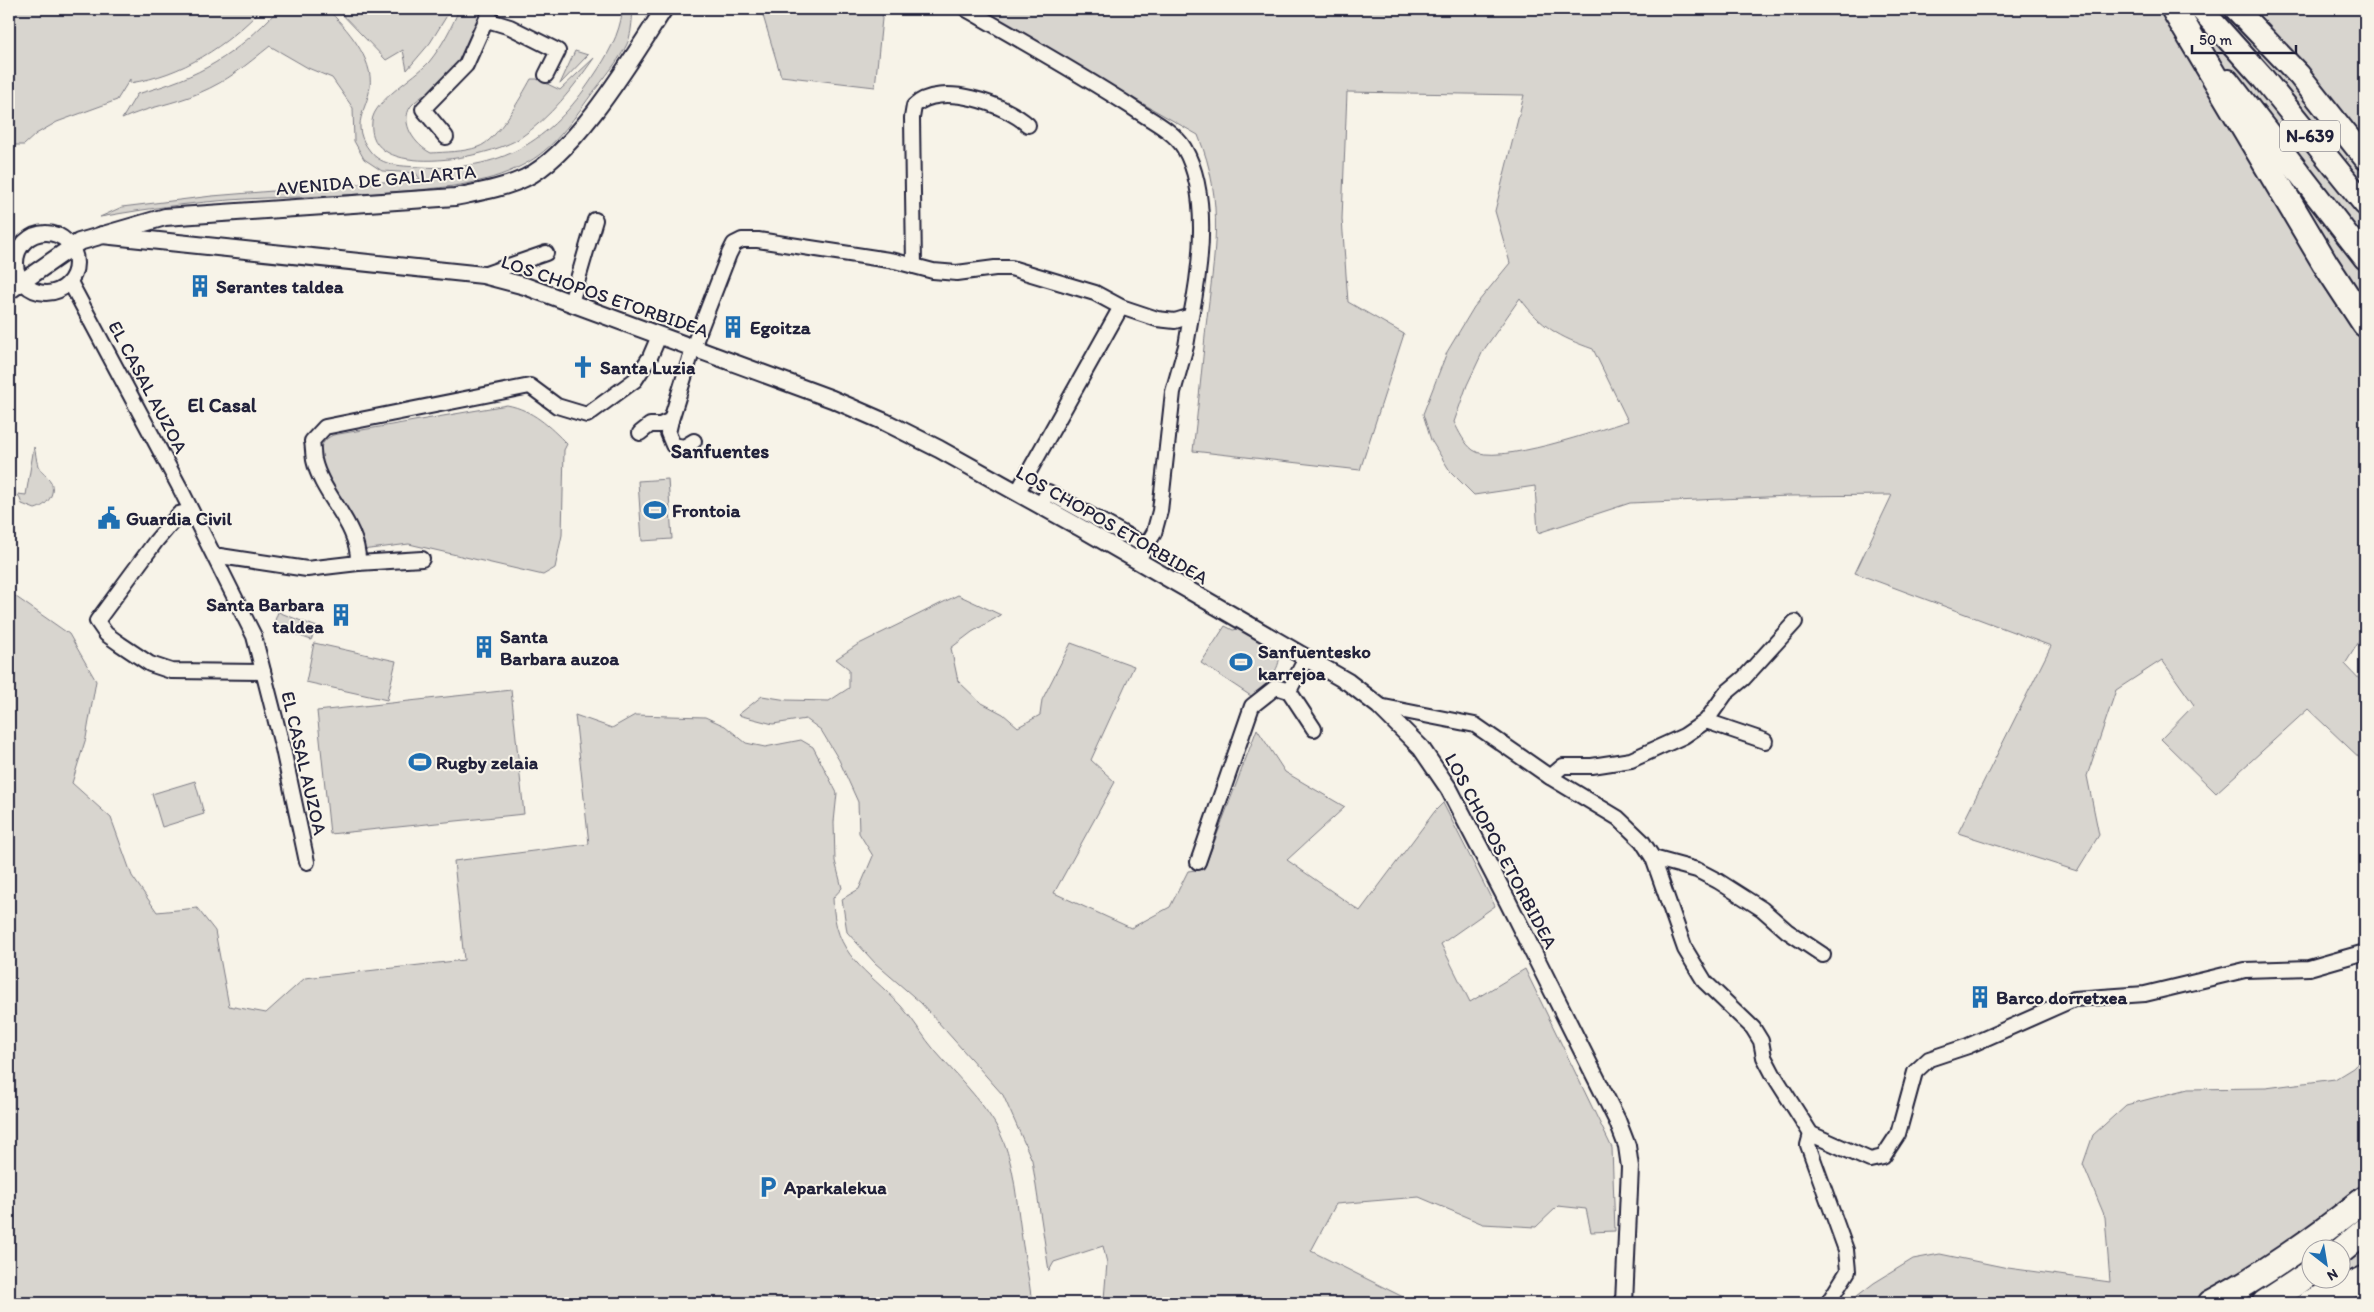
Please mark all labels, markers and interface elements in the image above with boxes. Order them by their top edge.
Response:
scale bar [2192,22,2295,54]
text: 50 m [2199,31,2232,49]
road number: N-639 [2280,120,2340,152]
street label: AVENIDA DE GALLARTA [275,160,477,200]
street label: LOS CHOPOS ETORBIDEA [498,250,712,342]
building icon: Serantes taldea [187,273,213,299]
place label: Serantes taldea [216,275,344,298]
building icon: Egoitza [720,314,746,340]
place label: Egoitza [750,316,811,339]
street label: EL CASAL AUZOA [103,317,193,457]
church icon: Santa Luzia [570,354,596,380]
place label: Santa Luzia [600,356,696,379]
district label: El Casal [188,393,257,417]
district label: Sanfuentes [671,439,769,463]
street label: LOS CHOPOS ETORBIDEA [1012,461,1212,589]
sports icon: Frontoia [642,497,668,523]
place label: Frontoia [672,499,742,522]
public building icon: Guardia Civil [96,505,122,531]
place label: Guardia Civil [126,507,232,530]
place label: Santa Barbara taldea [206,593,325,638]
building icon: Santa Barbara taldea [328,602,354,628]
place label: Santa Barbara auzoa [500,625,620,670]
building icon: Santa Barbara auzoa [471,634,497,660]
place label: Sanfuentesko karrejoa [1258,640,1371,685]
sports icon: Sanfuentesko karrejoa [1228,649,1254,675]
street label: EL CASAL AUZOA [276,689,332,837]
sports icon: Rugby zelaia [407,749,433,775]
street label: LOS CHOPOS ETORBIDEA [1440,749,1562,953]
place label: Rugby zelaia [436,751,539,774]
building icon: Barco dorretxea [1967,984,1993,1010]
place label: Barco dorretxea [1996,986,2128,1009]
parking icon: Aparkalekua [755,1174,781,1200]
place label: Aparkalekua [783,1176,887,1199]
north arrow [2302,1240,2352,1290]
text: N [2324,1265,2341,1284]

